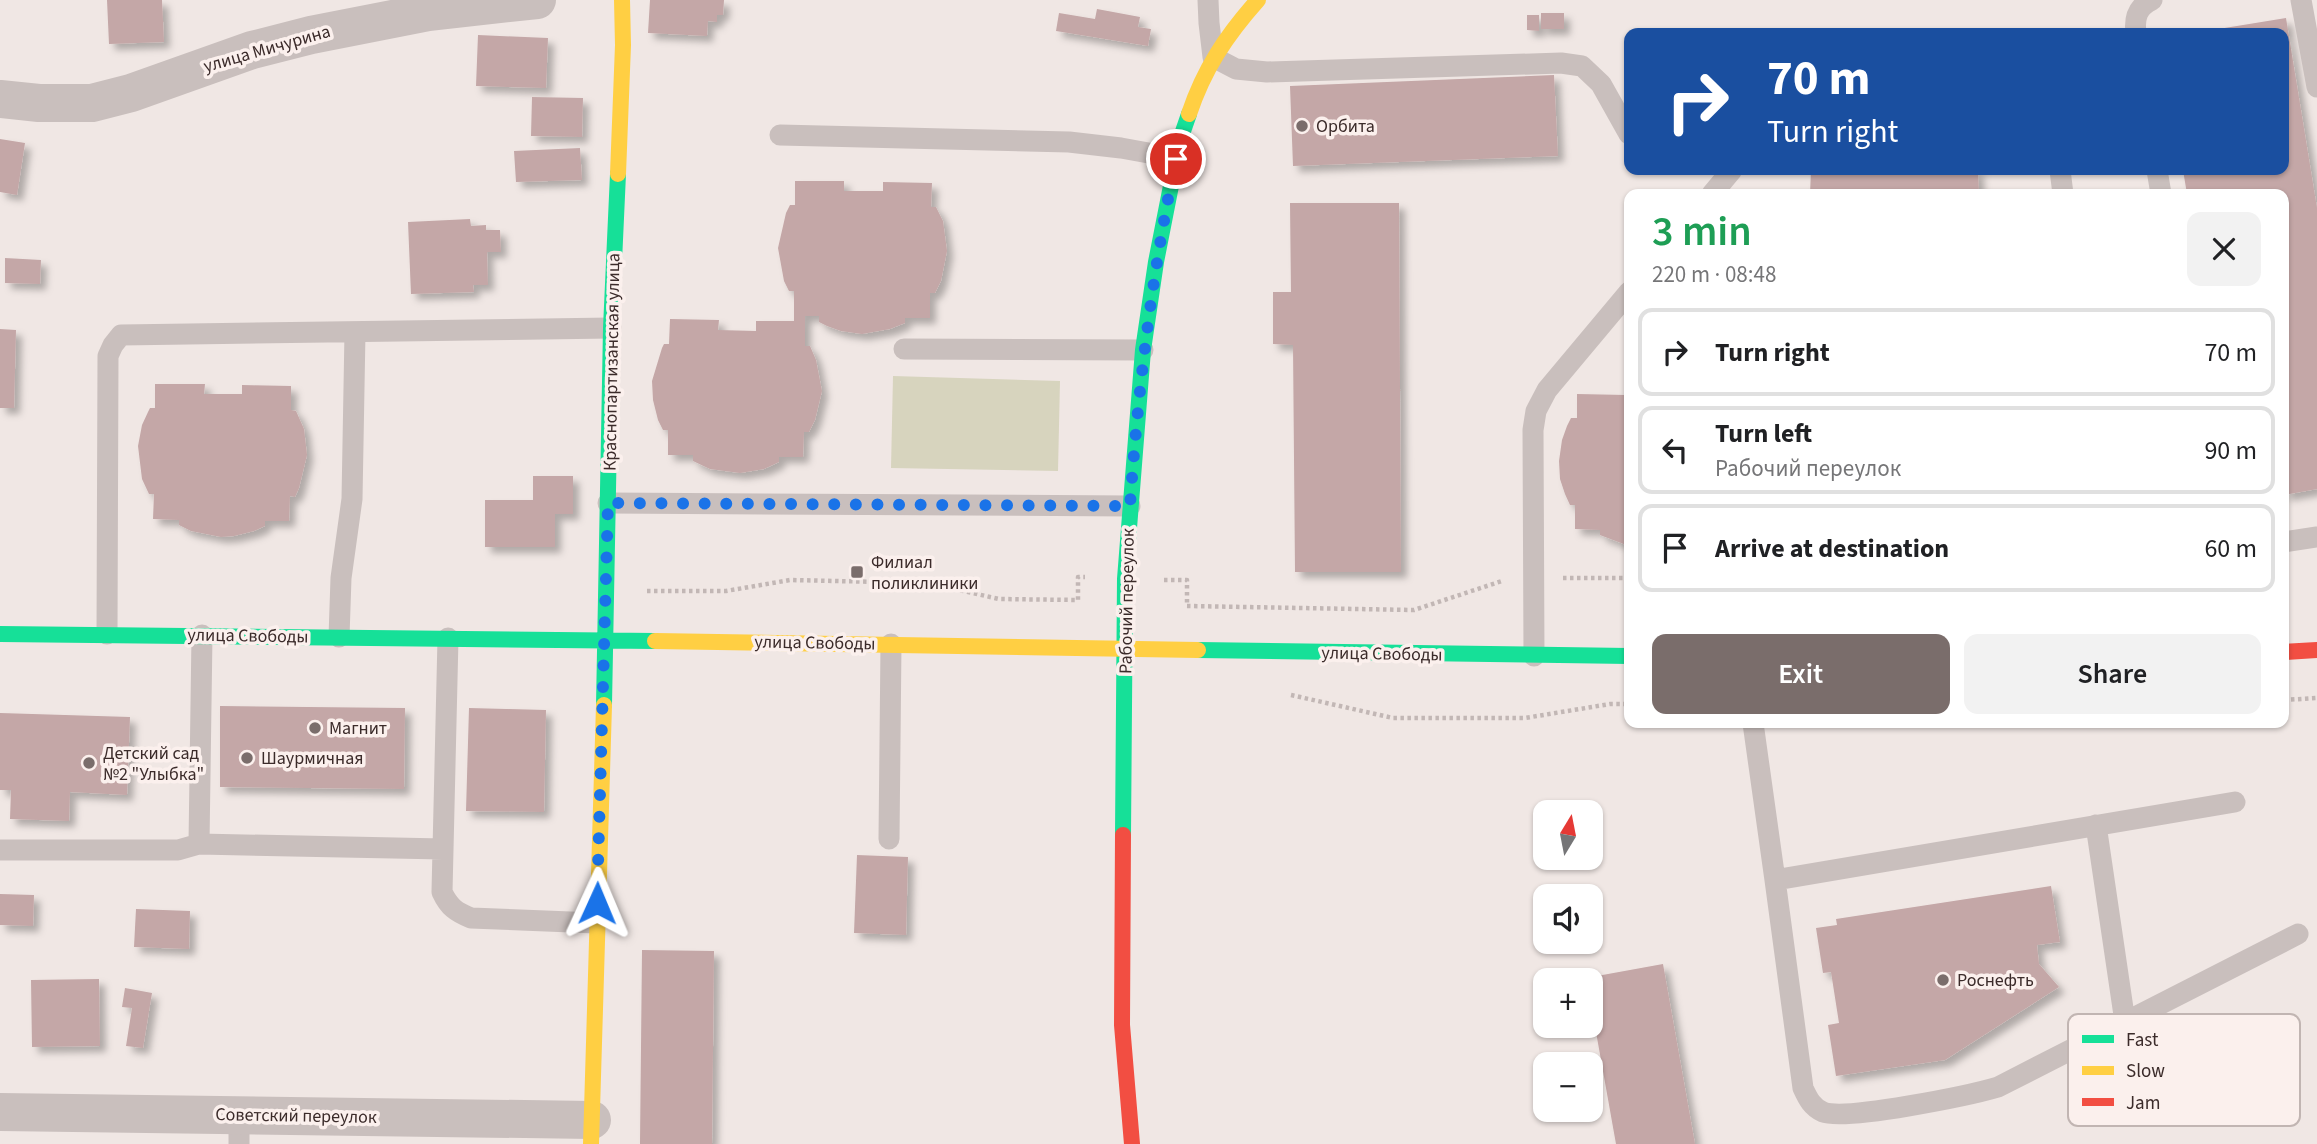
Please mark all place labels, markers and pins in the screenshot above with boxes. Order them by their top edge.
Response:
place label: Орбита [1316,114,1375,139]
marker: Орбита [1294,118,1310,134]
pin [1146,129,1206,189]
place label: Филиал поликлиники [871,550,978,596]
marker: Филиал поликлиники [849,564,865,580]
place label: Магнит [329,716,387,741]
marker: Магнит [307,720,323,736]
place label: Детский сад №2 "Улыбка" [103,741,204,787]
place label: Шаурмичная [261,746,364,771]
marker: Шаурмичная [239,750,255,766]
marker: Детский сад №2 "Улыбка" [81,755,97,771]
place label: Роснефть [1957,968,2034,993]
marker: Роснефть [1935,972,1951,988]

